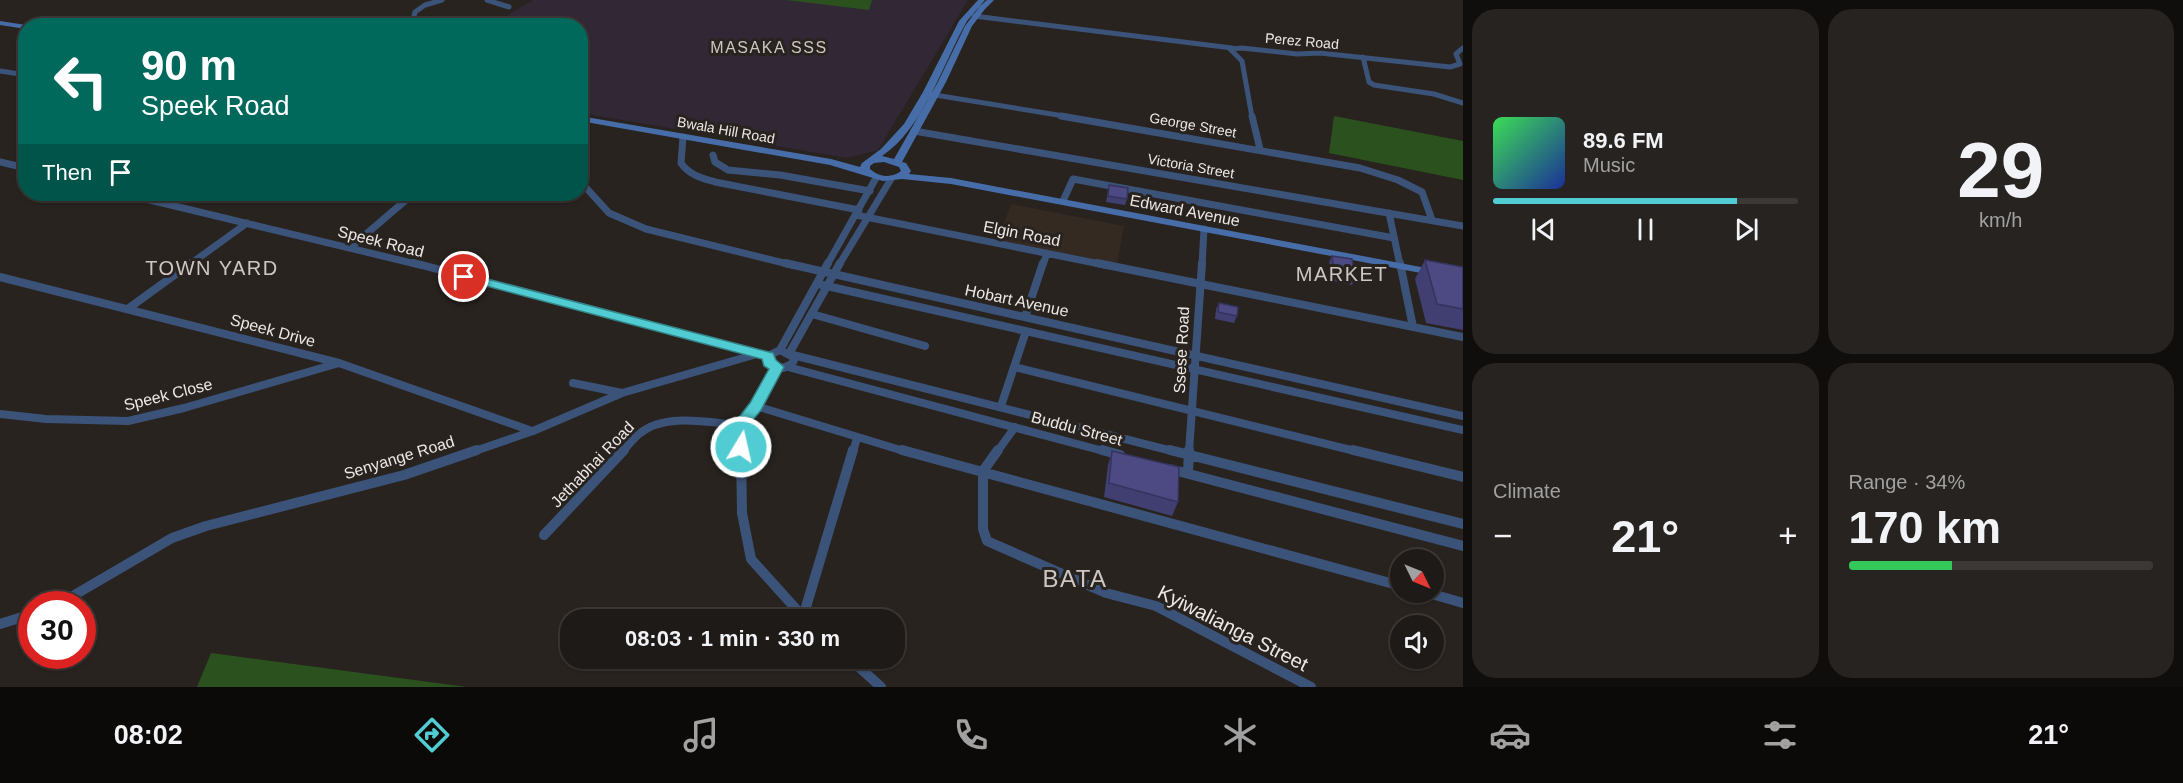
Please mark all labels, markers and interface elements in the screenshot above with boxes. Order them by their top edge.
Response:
street label: Perez Road [1264,30,1340,52]
district label: MASAKA SSS [710,39,828,56]
icon: left [42,42,120,120]
text: 90 m [141,42,237,89]
text: Speek Road [141,91,290,121]
street label: George Street [1148,109,1238,141]
street label: Bwala Hill Road [676,114,776,146]
text: 29 [1957,126,2044,214]
text: 89.6 FM [1583,128,1664,153]
street label: Victoria Street [1146,151,1236,182]
text: Music [1583,154,1635,176]
icon: arrive [104,156,137,189]
text: Then [42,160,92,185]
street label: Edward Avenue [1128,191,1241,230]
text: km/h [1979,209,2022,231]
icon: previous [1527,213,1560,246]
icon: pause [1629,213,1662,246]
icon: next [1730,213,1763,246]
street label: Elgin Road [982,218,1062,249]
street label: Speek Road [336,223,426,260]
pin [438,251,489,302]
district label: TOWN YARD [145,257,279,279]
icon: arrive [447,260,480,293]
district label: MARKET [1296,263,1388,285]
street label: Hobart Avenue [964,281,1070,320]
street label: Ssese Road [1171,306,1192,394]
street label: Speek Drive [229,311,317,350]
street label: Speek Close [122,375,214,414]
street label: Buddu Street [1030,408,1125,449]
position arrow [709,415,773,479]
street label: Jethabhai Road [547,418,637,511]
street label: Senyange Road [342,433,457,482]
text: Range · 34% [1849,471,1965,493]
text: Climate [1493,480,1561,502]
text: 170 km [1849,502,2001,553]
text: 21° [1611,511,1679,562]
text: − [1493,517,1512,554]
text: + [1778,517,1798,554]
north arrow [1390,549,1444,603]
map controls [1390,549,1444,669]
district label: BATA [1042,565,1108,592]
street label: Kyiwalianga Street [1154,581,1312,676]
speed limit sign: 30 [18,591,96,669]
button: sound [1390,615,1444,669]
text: 08:03 · 1 min · 330 m [625,626,840,651]
icon: directions [411,714,453,756]
icon: music [680,714,722,756]
icon: phone [950,714,992,756]
icon: climate [1219,714,1261,756]
icon: car [1489,714,1531,756]
icon: filters [1759,714,1801,756]
text: 08:02 [114,720,183,750]
text: 21° [2028,720,2069,750]

